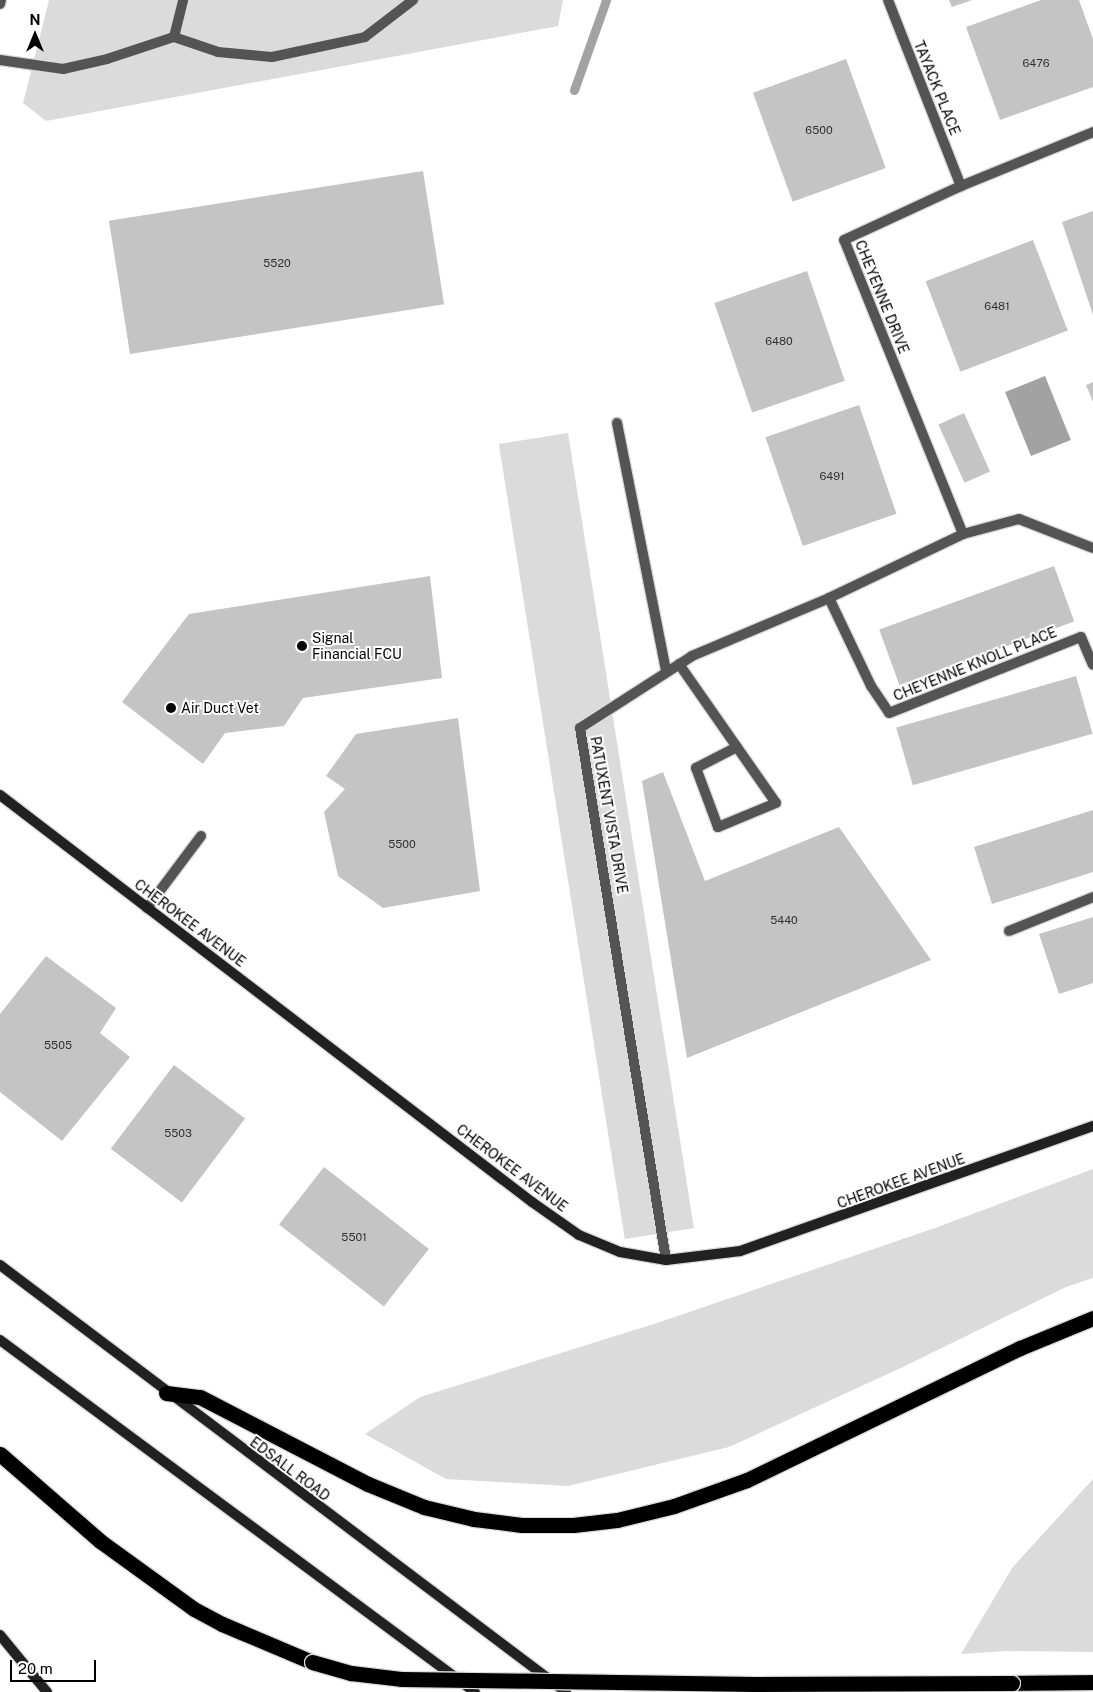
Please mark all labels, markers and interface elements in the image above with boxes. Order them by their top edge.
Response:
north arrow [10,10,60,60]
text: N [30,12,40,28]
street label: TAYACK PLACE [910,38,964,138]
house number: 6476 [1023,56,1049,70]
house number: 6500 [805,123,833,137]
street label: CHEYENNE DRIVE [852,238,912,356]
house number: 5520 [263,256,291,270]
house number: 6481 [984,299,1010,313]
house number: 6480 [765,334,793,348]
house number: 6491 [819,469,845,483]
street label: CHEYENNE KNOLL PLACE [891,623,1059,705]
place label: Signal Financial FCU [312,630,402,662]
marker: Signal Financial FCU [296,640,308,652]
place label: Air Duct Vet [181,700,259,716]
marker: Air Duct Vet [165,702,177,714]
street label: PATUXENT VISTA DRIVE [587,735,631,895]
house number: 5500 [388,837,416,851]
street label: CHEROKEE AVENUE [131,876,249,970]
house number: 5440 [770,913,798,927]
house number: 5505 [44,1038,72,1052]
street label: CHEROKEE AVENUE [453,1121,571,1215]
house number: 5503 [164,1126,192,1140]
street label: CHEROKEE AVENUE [835,1150,967,1212]
house number: 5501 [341,1230,367,1244]
street label: EDSALL ROAD [247,1433,333,1505]
scale bar [12,1650,99,1682]
text: 20 m [18,1660,53,1677]

